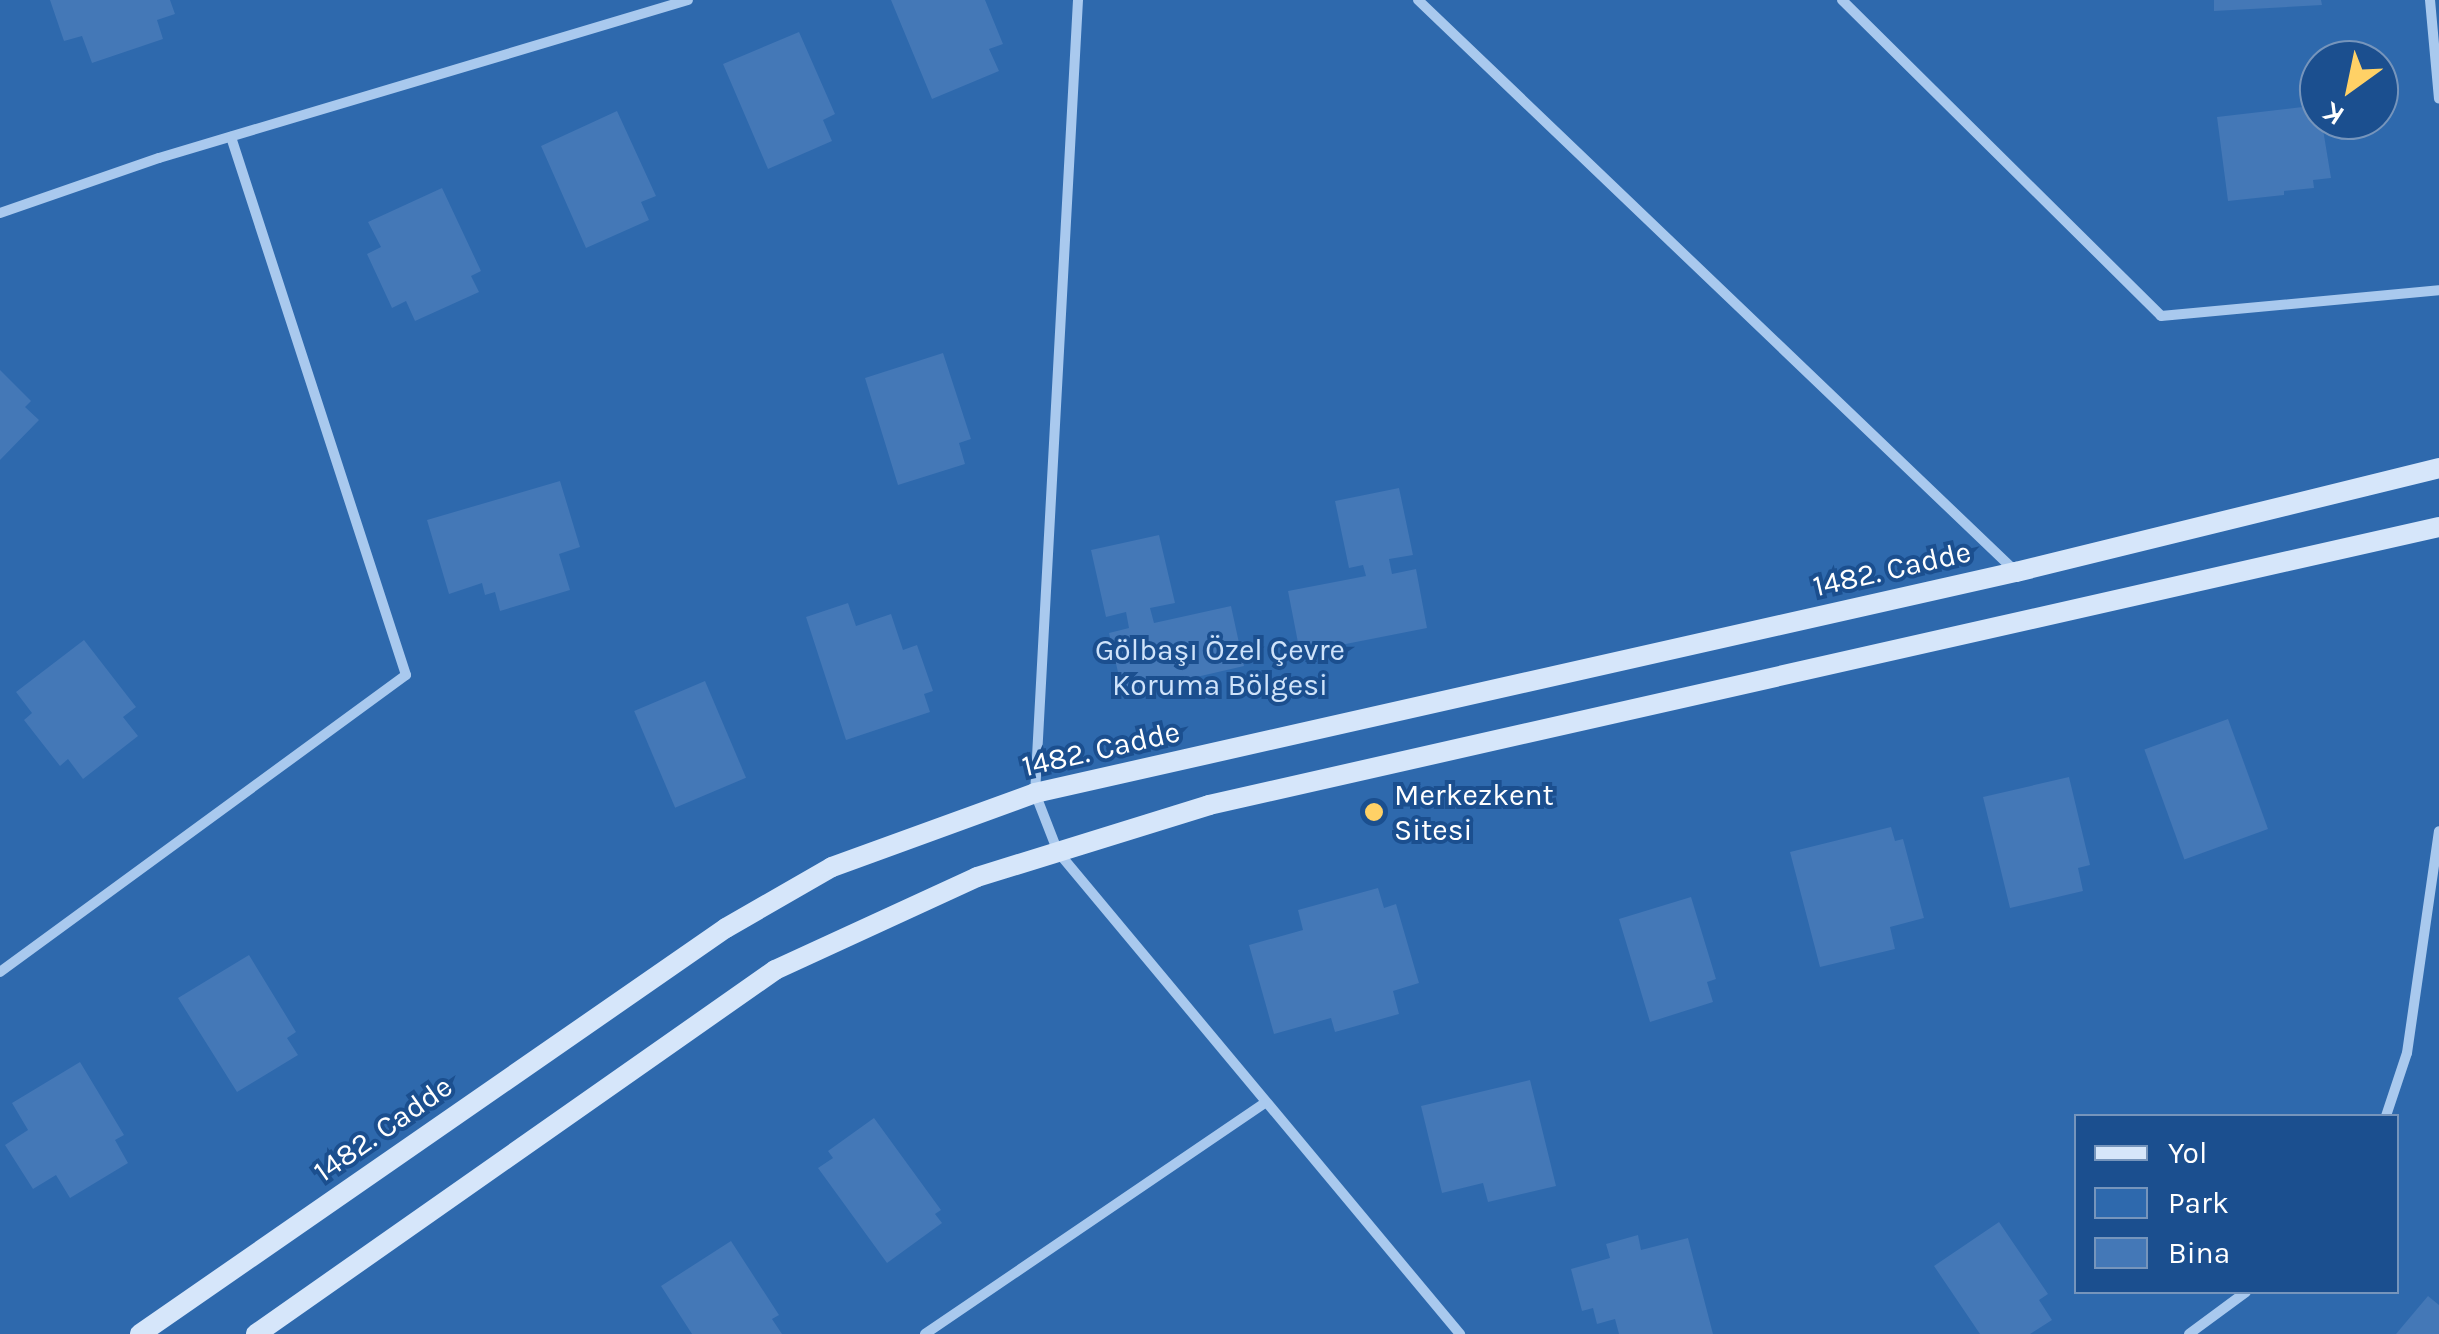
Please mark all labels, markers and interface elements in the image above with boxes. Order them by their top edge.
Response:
north arrow [2299,40,2399,140]
text: K [2317,95,2350,133]
street label: 1482. Cadde [1810,533,1974,605]
park label: Gölbaşı Özel Çevre Koruma Bölgesi [1095,632,1345,702]
street label: 1482. Cadde [1019,713,1183,785]
place label: Merkezkent Sitesi [1394,777,1554,848]
marker: Merkezkent Sitesi [1363,801,1385,823]
street label: 1482. Cadde [307,1068,459,1190]
legend [2074,1114,2399,1294]
text: Yol [2168,1135,2207,1171]
text: Park [2168,1185,2229,1221]
text: Bina [2168,1235,2230,1271]

